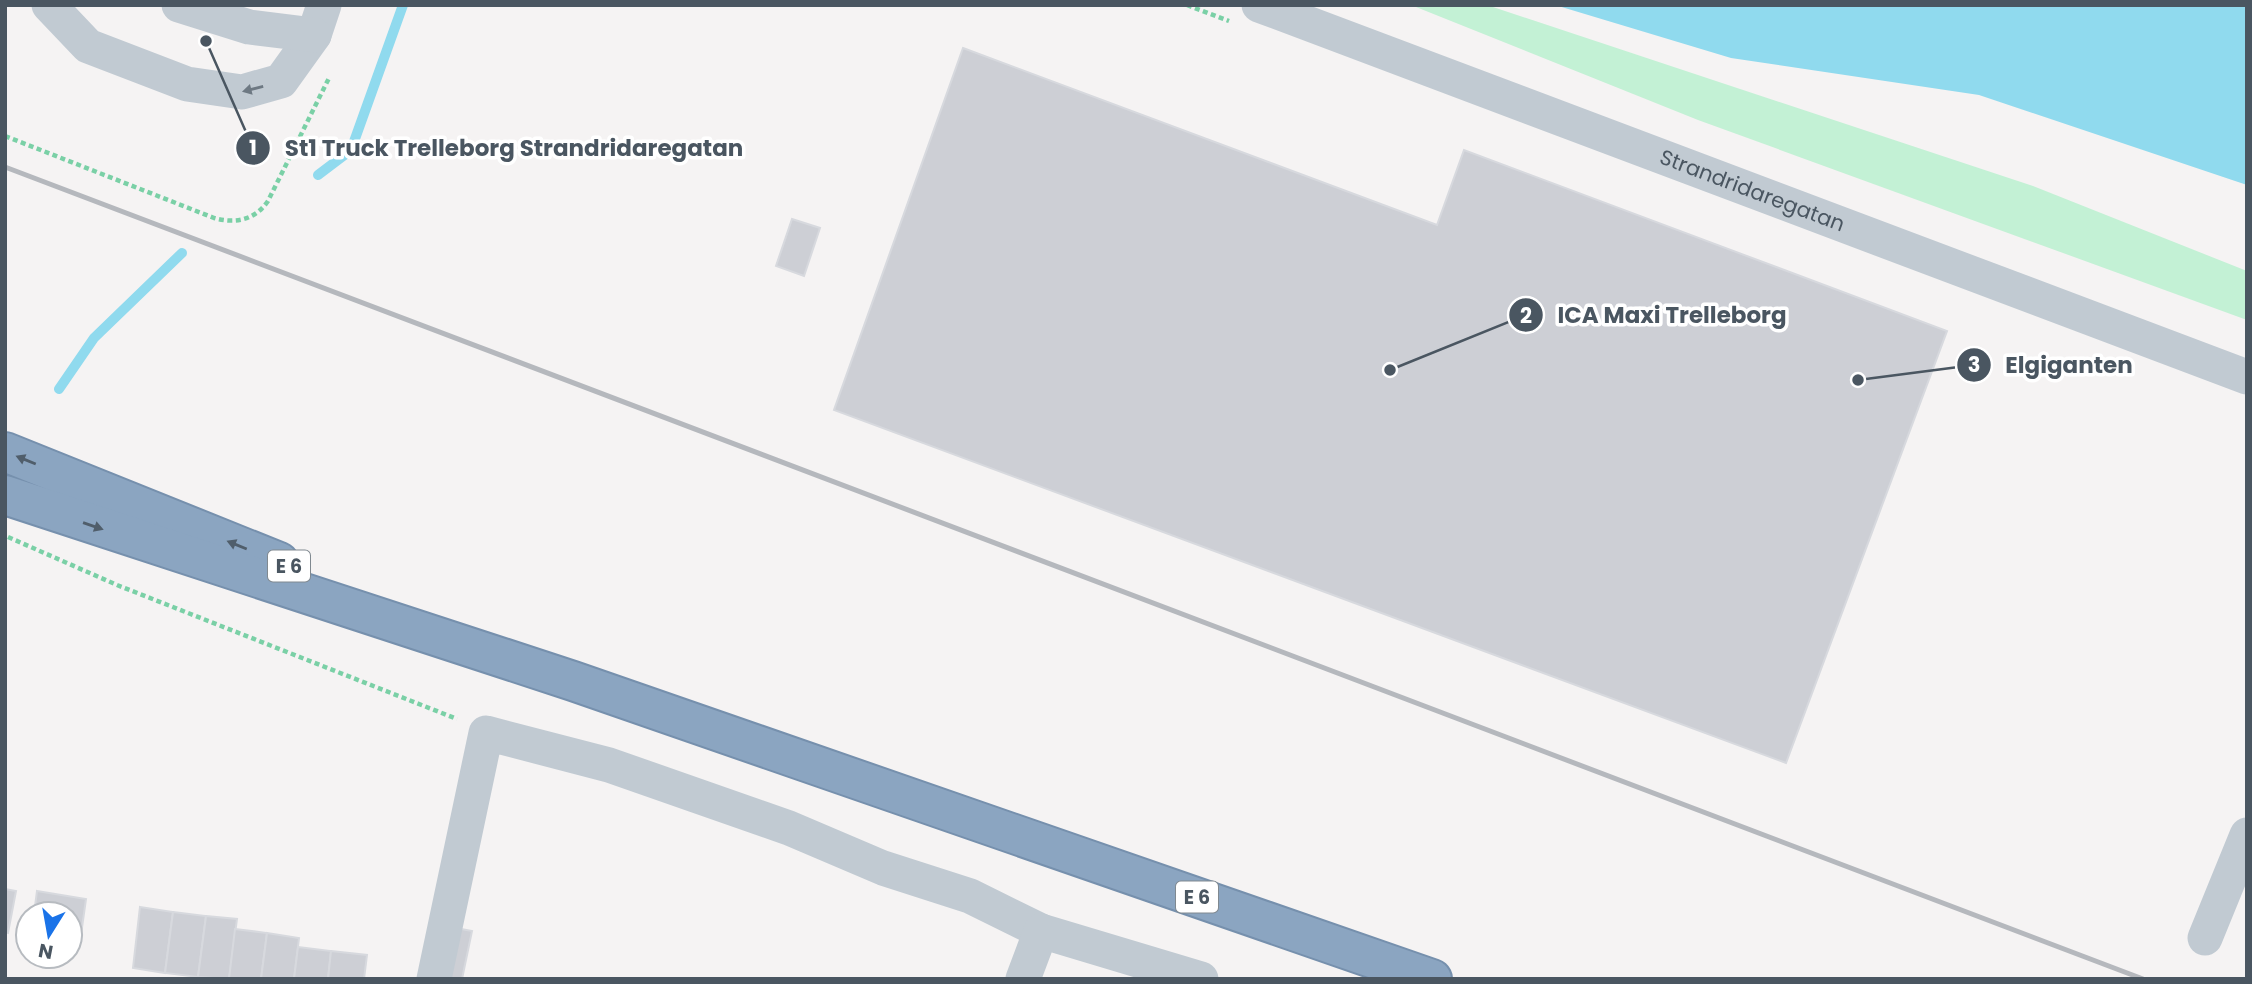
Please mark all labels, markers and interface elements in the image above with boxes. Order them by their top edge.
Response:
one-way arrow [242,84,264,95]
callout: St1 Truck Trelleborg Strandridaregatan [236,126,758,170]
text: St1 Truck Trelleborg Strandridaregatan [285,132,743,164]
text: 1 [249,133,257,162]
street label: Strandridaregatan [1656,142,1849,238]
callout: ICA Maxi Trelleborg [1509,293,1801,337]
text: ICA Maxi Trelleborg [1557,299,1787,331]
text: 2 [1520,301,1532,330]
callout: Elgiganten [1957,343,2147,387]
text: Elgiganten [2005,349,2133,381]
text: 3 [1968,350,1980,379]
one-way arrow [15,455,36,466]
one-way arrow [82,521,103,532]
one-way arrow [226,540,247,551]
road number: E 6 [268,551,310,582]
road number: E 6 [1176,882,1218,912]
north arrow [14,900,84,970]
text: N [36,937,55,966]

